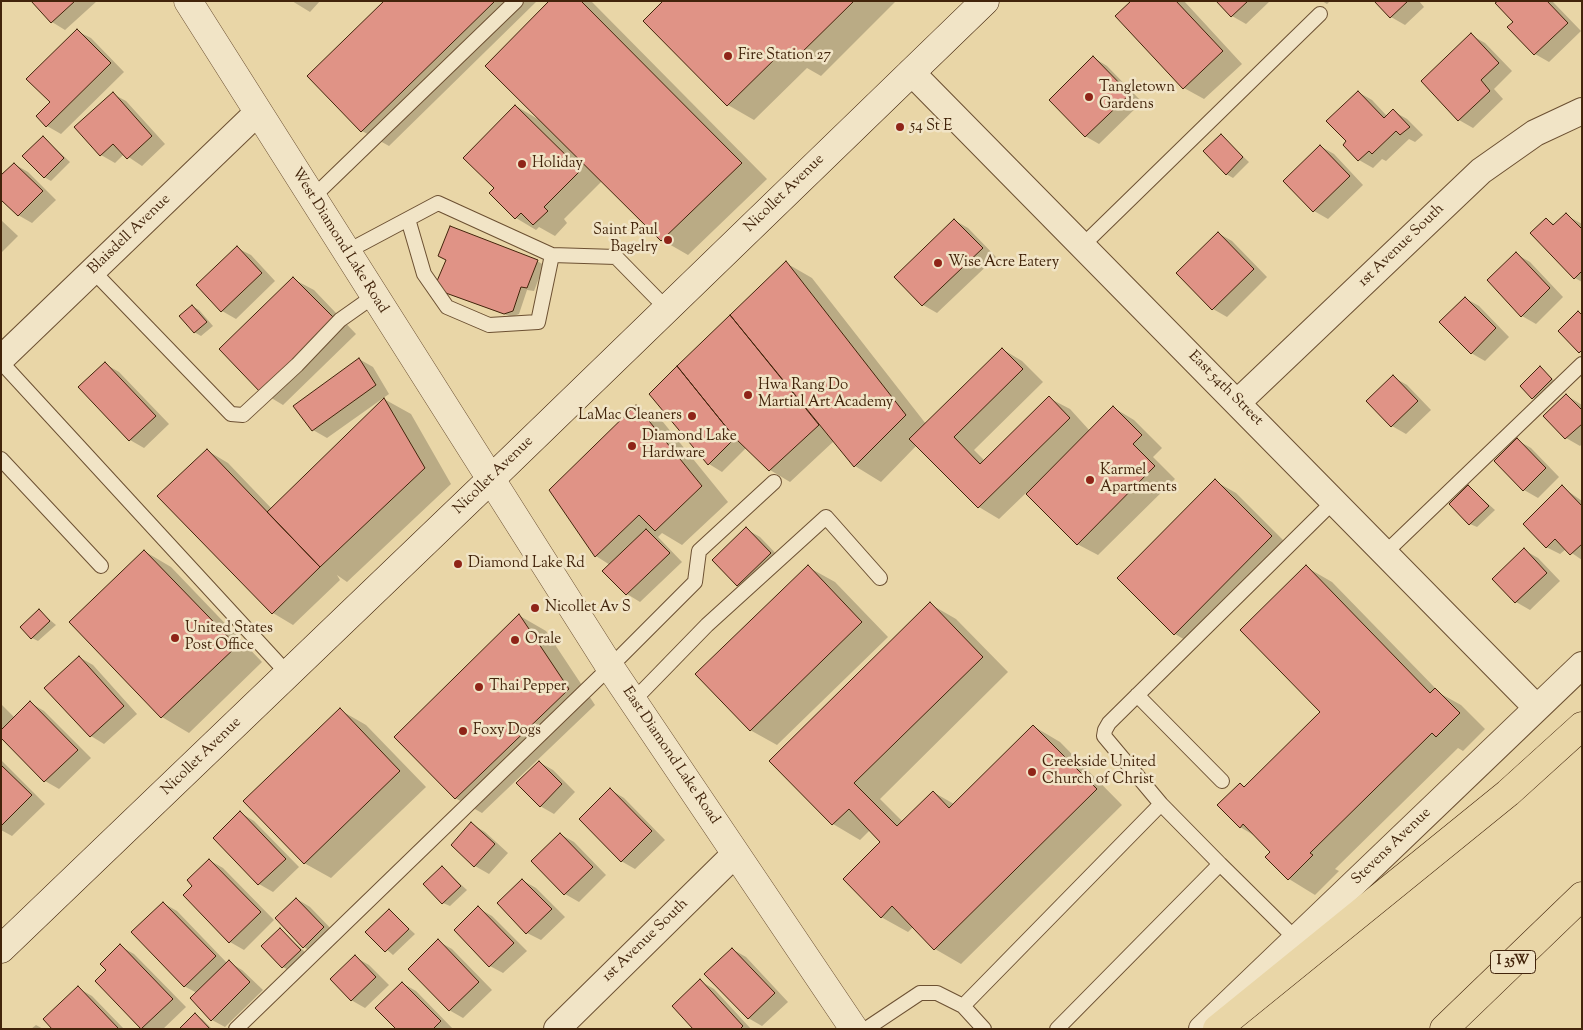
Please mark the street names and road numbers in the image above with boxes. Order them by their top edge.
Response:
street label: Nicollet Avenue [741,151,829,237]
street label: West Diamond Lake Road [287,165,391,317]
street label: Blaisdell Avenue [85,191,175,279]
street label: 1st Avenue South [1355,201,1449,291]
street label: East 54th Street [1184,348,1266,430]
street label: Nicollet Avenue [450,433,538,519]
street label: East Diamond Lake Road [617,684,723,828]
street label: Nicollet Avenue [158,714,246,800]
street label: Stevens Avenue [1349,805,1435,889]
street label: 1st Avenue South [599,896,693,986]
road number: I 35W [1490,950,1536,974]

